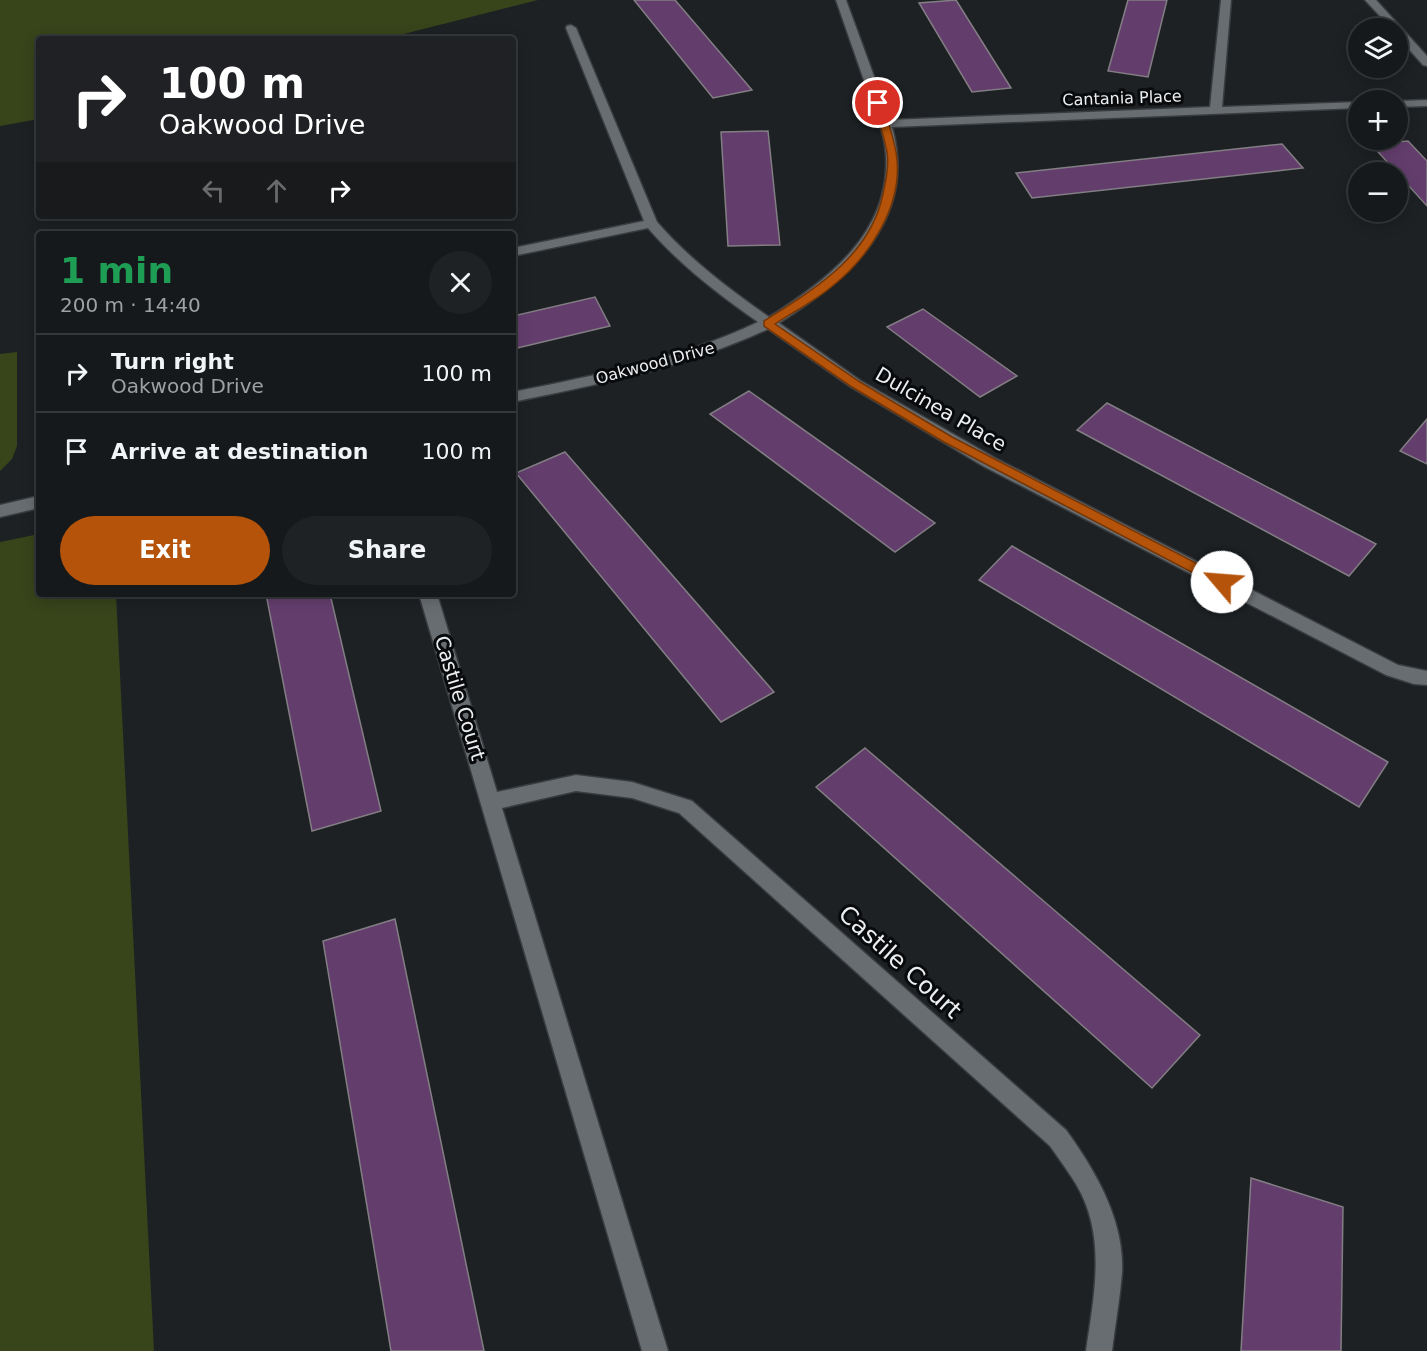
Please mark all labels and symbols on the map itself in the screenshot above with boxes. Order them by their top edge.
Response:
pin [852,77,903,128]
street label: Cantania Place [1062,86,1182,110]
street label: Oakwood Drive [594,338,716,388]
street label: Dulcinea Place [871,362,1011,456]
position arrow [1190,550,1254,614]
street label: Castile Court [430,633,490,763]
street label: Castile Court [833,900,967,1024]

